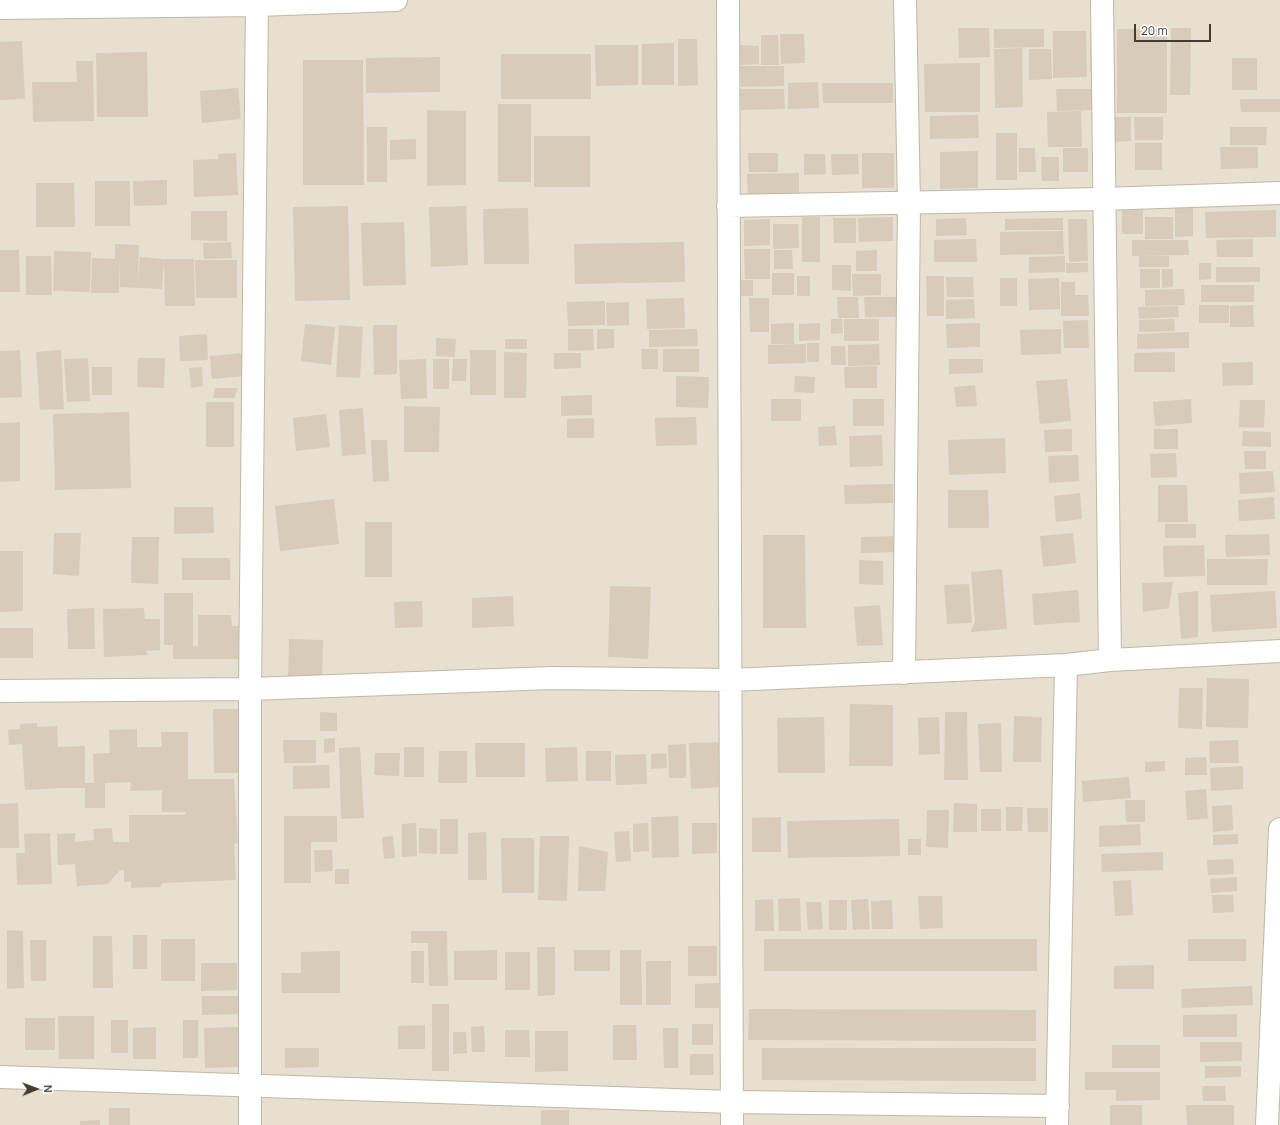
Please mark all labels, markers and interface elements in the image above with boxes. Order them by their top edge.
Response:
scale bar [1136,16,1213,42]
text: 20 m [1141,22,1168,39]
north arrow [16,1069,56,1109]
text: N [41,1085,56,1093]

